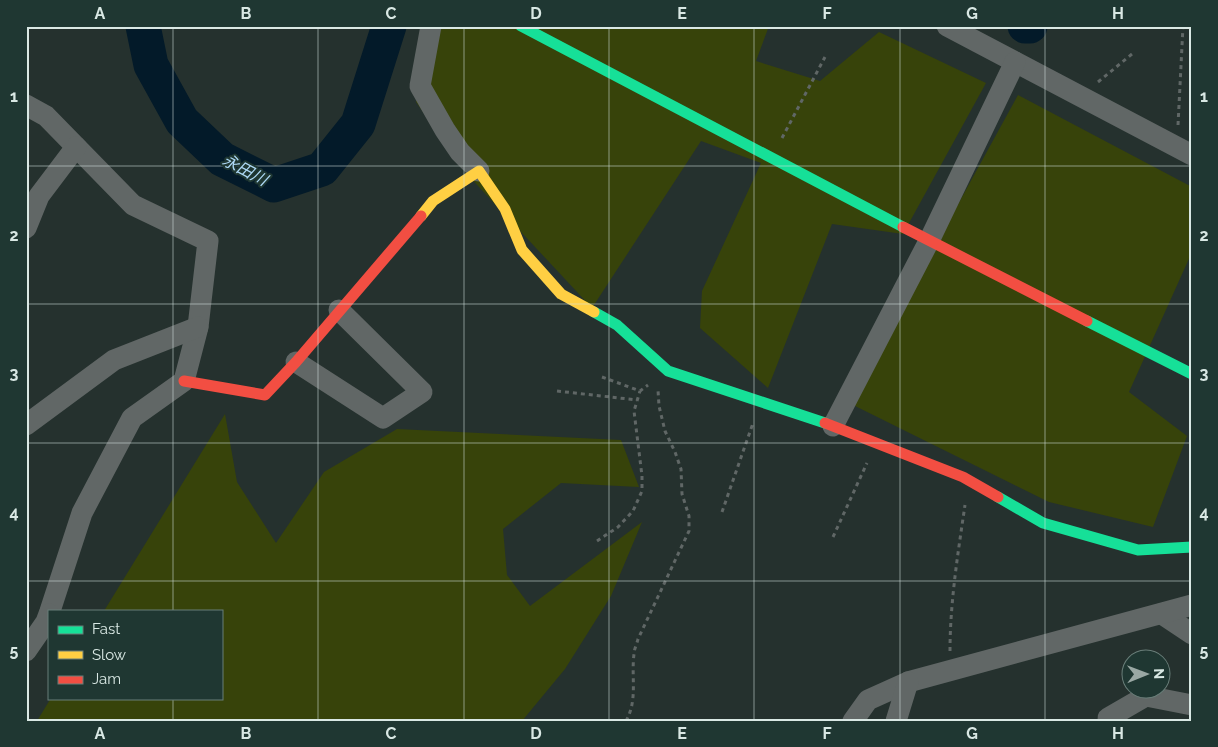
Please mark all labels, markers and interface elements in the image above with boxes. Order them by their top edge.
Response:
text: A [95,4,106,23]
text: B [241,4,252,23]
text: C [386,4,397,23]
text: D [530,4,542,23]
text: E [677,4,687,23]
text: F [822,4,832,23]
text: G [966,4,978,23]
text: H [1112,4,1124,23]
text: 1 [10,87,18,106]
text: 1 [1200,87,1208,106]
water label: 永田川 [219,150,272,191]
text: 2 [9,226,19,245]
text: 2 [1199,226,1209,245]
text: 3 [10,364,19,383]
text: 3 [1200,364,1209,383]
text: 4 [9,503,19,522]
text: 4 [1199,503,1209,522]
legend [48,610,222,700]
text: Fast [92,620,120,638]
text: 5 [10,641,19,660]
text: 5 [1200,641,1209,660]
text: Slow [92,646,126,664]
north arrow [1120,650,1170,700]
text: N [1151,668,1167,679]
text: Jam [92,670,121,688]
text: A [95,724,106,743]
text: B [241,724,252,743]
text: C [386,724,397,743]
text: D [530,724,542,743]
text: E [677,724,687,743]
text: F [822,724,832,743]
text: G [966,724,978,743]
text: H [1112,724,1124,743]

